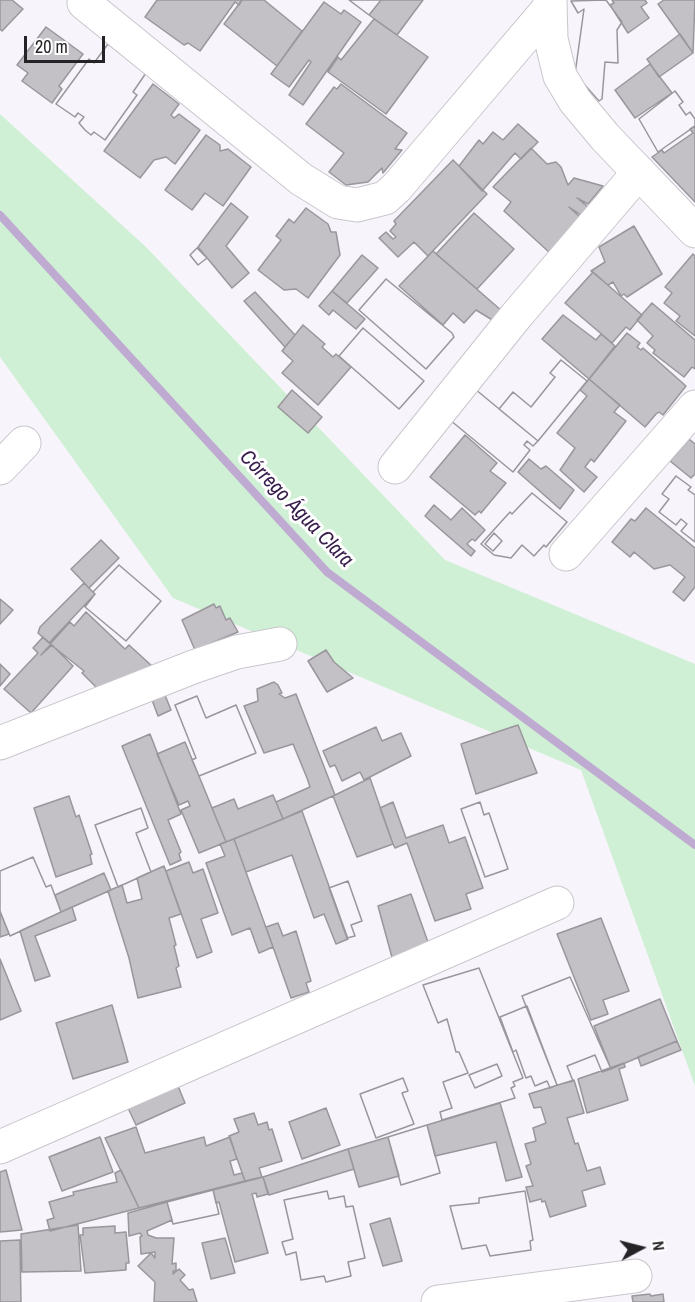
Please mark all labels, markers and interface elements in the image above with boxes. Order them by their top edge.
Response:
scale bar [27,24,108,62]
text: 20 m [35,34,68,59]
water label: Córrego Água Clara [234,445,358,573]
north arrow [611,1218,671,1278]
text: N [647,1240,670,1252]

